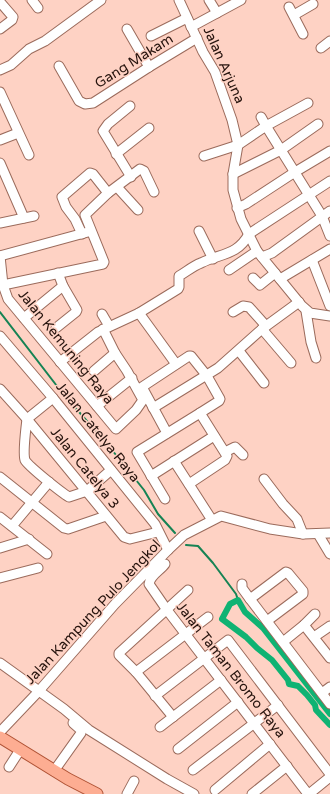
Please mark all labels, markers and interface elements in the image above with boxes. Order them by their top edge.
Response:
street label: Jalan Arjuna [200,24,248,106]
street label: Gang Makam [92,30,176,92]
street label: Jalan Kemuning Raya [15,286,117,408]
street label: Jalan Catelya Raya [52,378,144,486]
street label: Jalan Catelya 3 [47,424,123,512]
street label: Jalan Kampung Pulo Jengkol [22,536,164,688]
street label: Jalan Taman Bromo Raya [173,599,289,741]

